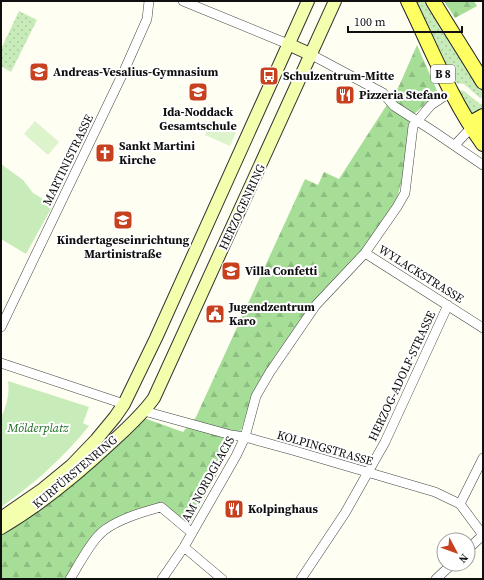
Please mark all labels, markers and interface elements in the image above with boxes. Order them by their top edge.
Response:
scale bar [348,8,462,34]
text: 100 m [354,14,386,30]
school or university icon: Andreas-Vesalius-Gymnasium [28,61,50,83]
place label: Andreas-Vesalius-Gymnasium [53,64,218,80]
bus stop icon: Schulzentrum-Mitte [258,65,280,87]
road number: B 8 [431,65,455,83]
place label: Schulzentrum-Mitte [283,68,394,84]
school or university icon: Ida-Noddack Gesamtschule [187,81,209,103]
restaurant icon: Pizzeria Stefano [334,84,356,106]
place label: Pizzeria Stefano [359,87,448,103]
place label: Ida-Noddack Gesamtschule [159,104,237,134]
street label: MARTINISTRASSE [39,112,97,208]
place label: Sankt Martini Kirche [119,138,195,168]
church icon: Sankt Martini Kirche [94,142,116,164]
street label: HERZOGENRING [215,162,269,252]
school or university icon: Kindertageseinrichtung Martinistraße [112,209,134,231]
place label: Kindertageseinrichtung Martinistraße [57,232,190,262]
street label: WYLACKSTRASSE [375,241,467,307]
school or university icon: Villa Confetti [220,260,242,282]
place label: Villa Confetti [245,263,317,279]
place label: Jugendzentrum Karo [228,299,315,329]
public building icon: Jugendzentrum Karo [204,303,226,325]
street label: HERZOG-ADOLF-STRASSE [365,308,439,444]
park label: Mölderplatz [7,420,69,436]
street label: KOLPINGSTRASSE [275,427,375,469]
street label: KURFÜRSTENRING [29,432,121,512]
street label: AM NORDGLACIS [178,433,238,525]
restaurant icon: Kolpinghaus [223,498,245,520]
place label: Kolpinghaus [248,501,318,517]
north arrow [436,532,476,572]
text: N [455,550,471,566]

